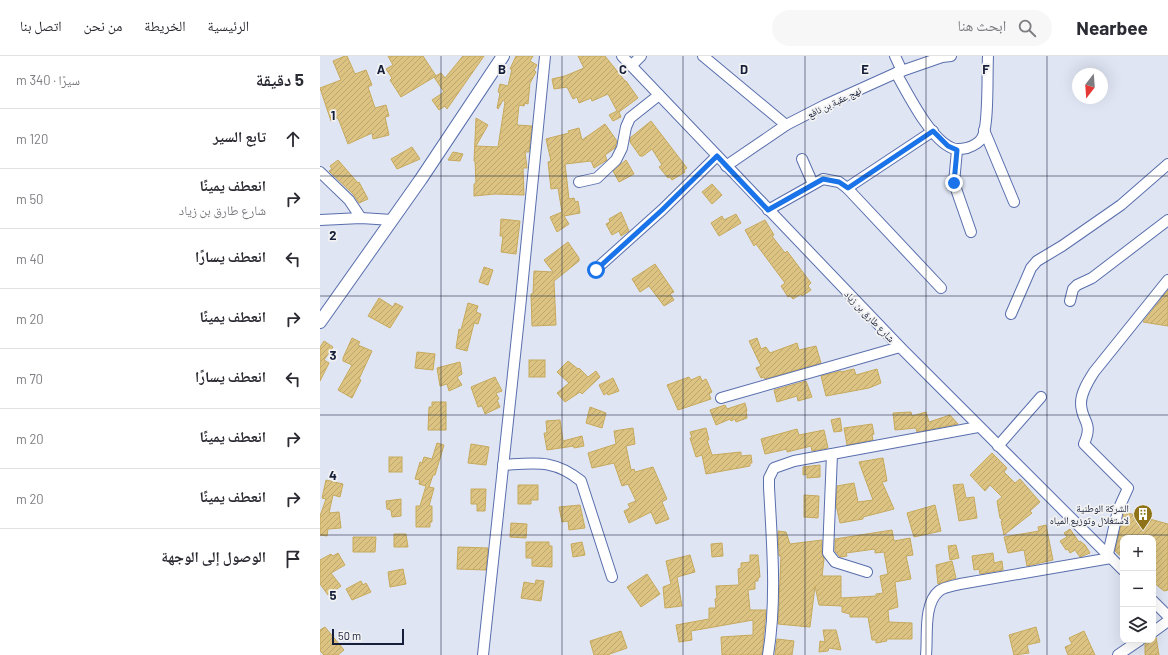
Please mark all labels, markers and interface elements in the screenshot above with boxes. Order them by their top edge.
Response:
search box [772,10,1052,46]
text: ابحث هنا [958,16,1006,34]
text: Nearbee [1076,16,1148,39]
text: اتصل بنا [20,17,62,34]
text: من نحن [84,17,122,34]
text: الخريطة [144,17,186,34]
text: الرئيسية [208,17,249,34]
icon: search [1016,17,1038,39]
text: A [377,61,386,77]
text: B [498,61,506,77]
text: C [619,61,627,77]
text: D [740,61,748,77]
text: E [861,61,869,77]
text: F [982,61,990,77]
north arrow [1072,68,1108,104]
text: 5 دقيقة [256,69,304,89]
text: سيرًا · 340 m [16,72,80,88]
street label: نهج عقبة بن نافع [805,84,864,121]
text: 1 [331,107,335,123]
text: تابع السير [213,127,266,145]
icon: ahead [282,128,304,150]
text: 120 m [16,131,48,147]
route end [945,174,963,192]
text: انعطف يمينًا [199,176,266,194]
icon: right [282,188,304,210]
text: 50 m [16,191,43,207]
text: شارع طارق بن زياد [179,202,266,218]
text: 2 [329,227,337,243]
text: انعطف يسارًا [195,247,266,265]
icon: left [282,248,304,270]
text: 40 m [16,251,44,267]
route start [587,261,605,279]
street label: شارع طارق بن زياد [842,288,898,345]
text: انعطف يمينًا [199,307,266,325]
icon: right [282,308,304,330]
text: 20 m [16,311,44,327]
text: 3 [329,347,337,363]
text: انعطف يسارًا [195,367,266,385]
icon: left [282,368,304,390]
text: 70 m [16,371,43,387]
text: انعطف يمينًا [199,427,266,445]
icon: right [282,428,304,450]
text: 20 m [16,431,44,447]
text: 4 [329,467,337,483]
text: انعطف يمينًا [199,487,266,505]
icon: right [282,488,304,510]
text: 20 m [16,491,44,507]
place label: الشركة الوطنية لاستغلال وتوزيع المياه [1050,502,1129,527]
building icon: الشركة الوطنية لاستغلال وتوزيع المياه [1132,503,1154,531]
map controls [1120,535,1156,643]
button: + [1120,535,1156,571]
text: الوصول إلى الوجهة [161,547,266,565]
icon: arrive [282,548,304,570]
button: − [1120,571,1156,607]
text: 5 [329,587,337,603]
button: layers [1120,607,1156,643]
scale bar [332,627,404,646]
text: 50 m [338,629,361,642]

